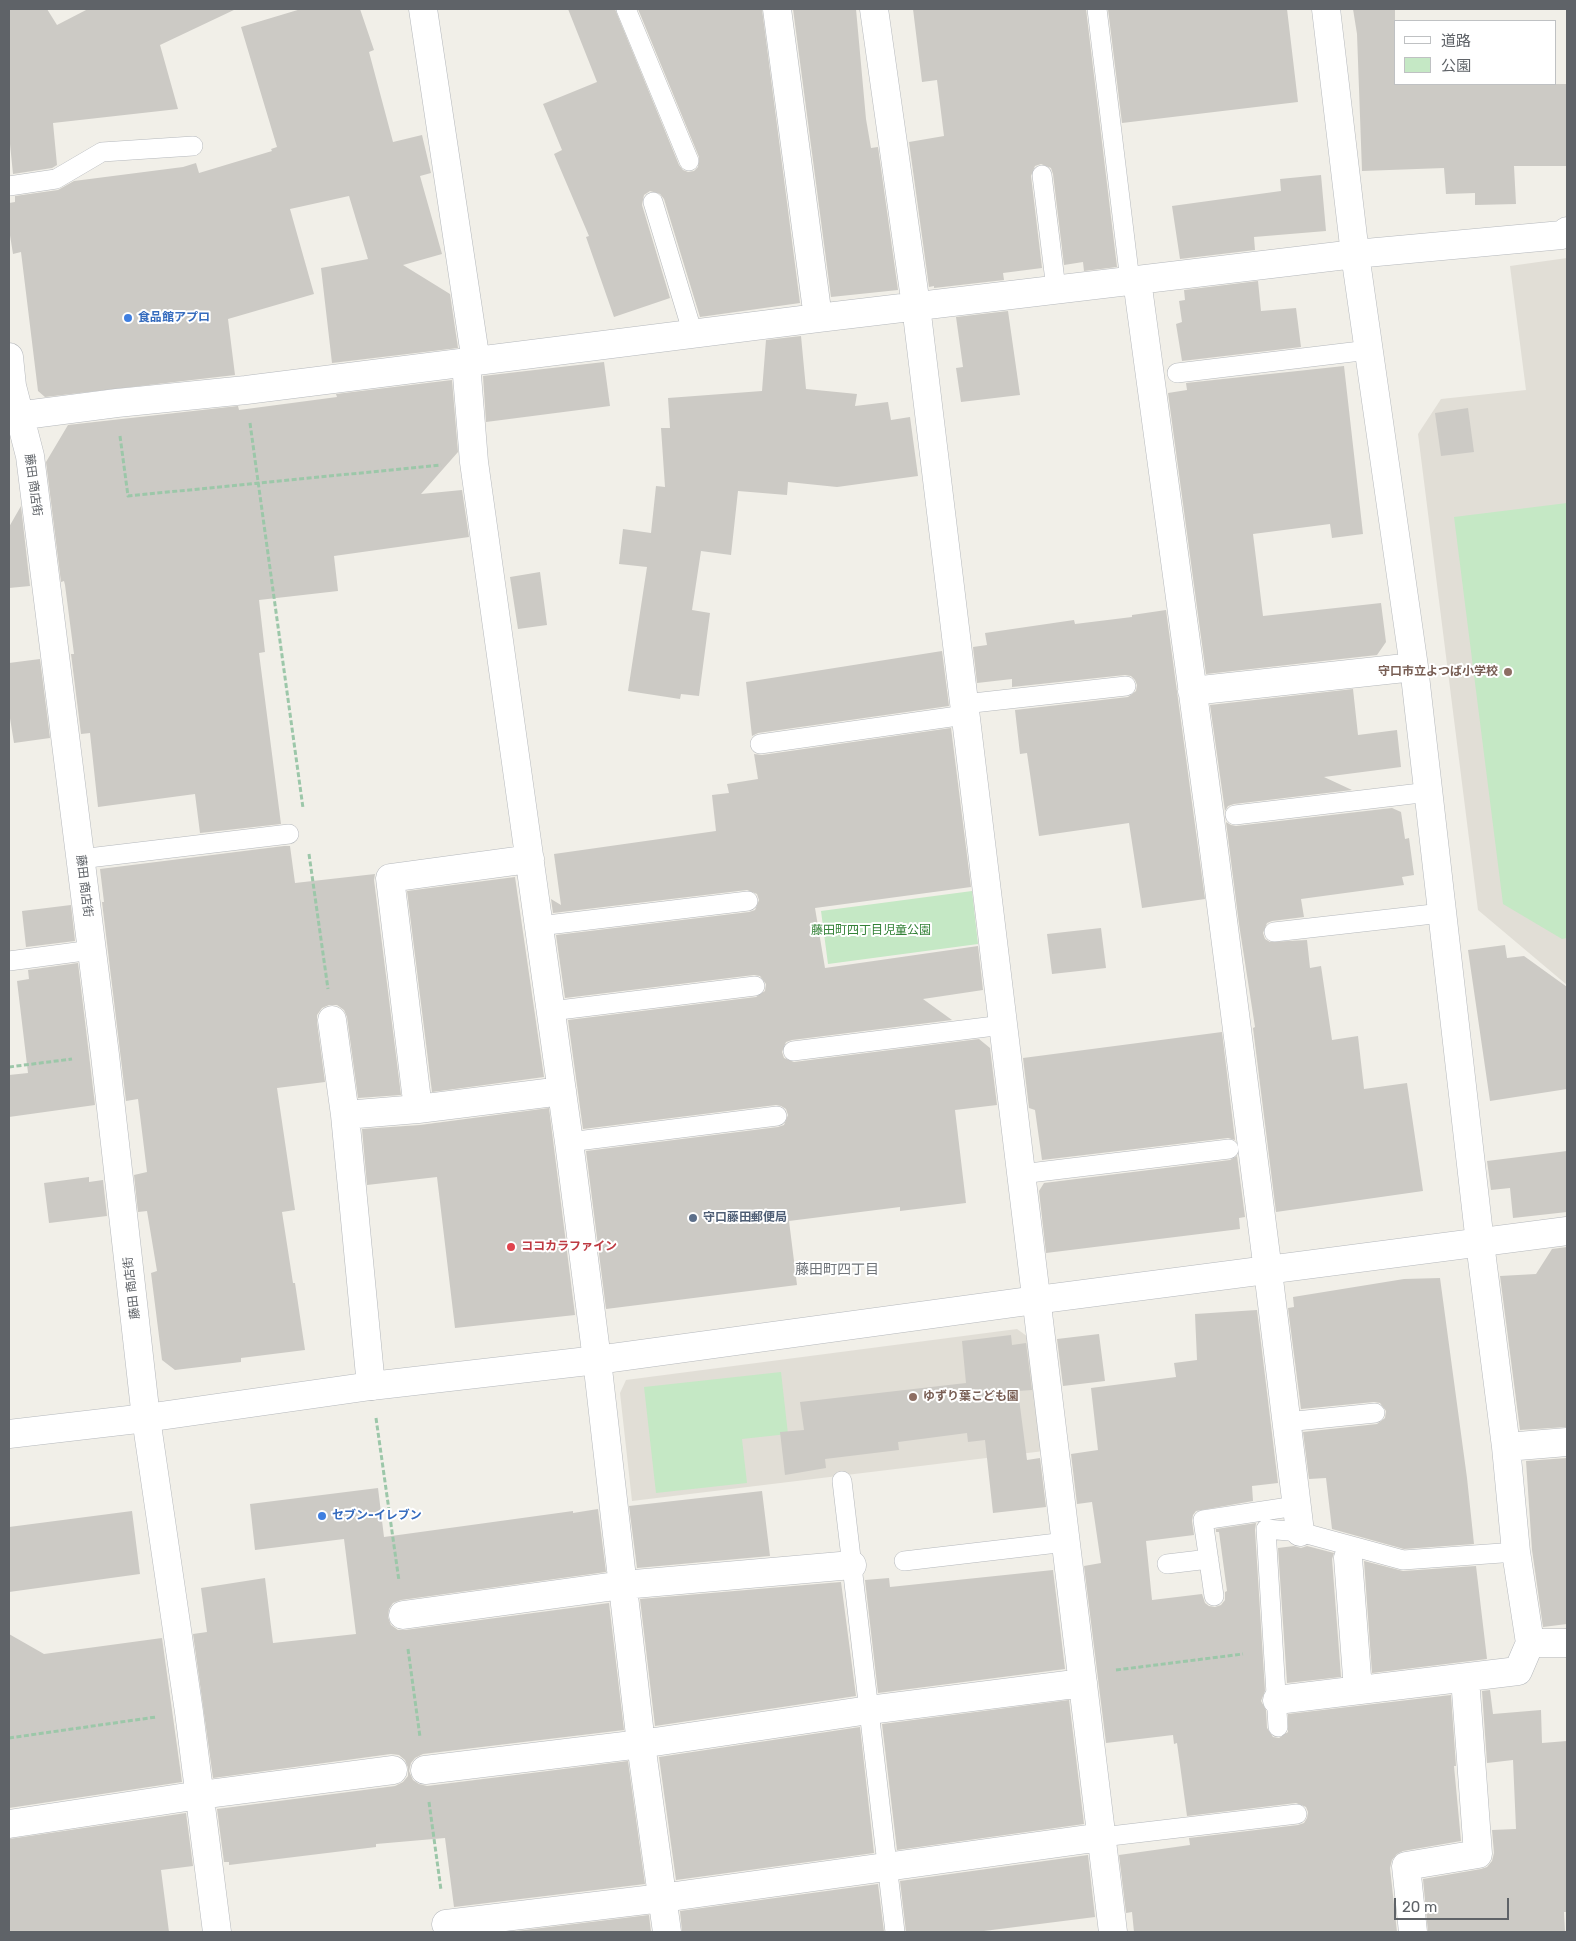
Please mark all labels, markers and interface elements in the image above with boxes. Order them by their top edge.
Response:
legend [1394,20,1556,85]
text: 道路 [1441,32,1471,50]
text: 公園 [1441,57,1471,75]
place label: 食品館アプロ [138,311,210,325]
marker: 食品館アプロ [122,312,134,324]
street label: 藤田 商店街 [21,453,45,517]
place label: 守口市立よつば小学校 [1378,665,1498,679]
marker: 守口市立よつば小学校 [1502,666,1514,678]
street label: 藤田 商店街 [73,854,95,918]
park label: 藤田町四丁目児童公園 [811,924,931,938]
place label: 守口藤田郵便局 [703,1211,787,1225]
marker: 守口藤田郵便局 [687,1212,699,1224]
place label: ココカラファイン [521,1240,617,1254]
marker: ココカラファイン [505,1241,517,1253]
street label: 藤田 商店街 [121,1256,143,1320]
district label: 藤田町四丁目 [795,1262,879,1278]
place label: ゆずり葉こども園 [923,1390,1019,1404]
marker: ゆずり葉こども園 [907,1391,919,1403]
place label: セブン-イレブン [332,1509,422,1523]
marker: セブン-イレブン [316,1510,328,1522]
scale bar [1396,1888,1511,1920]
text: 20 m [1402,1898,1437,1916]

